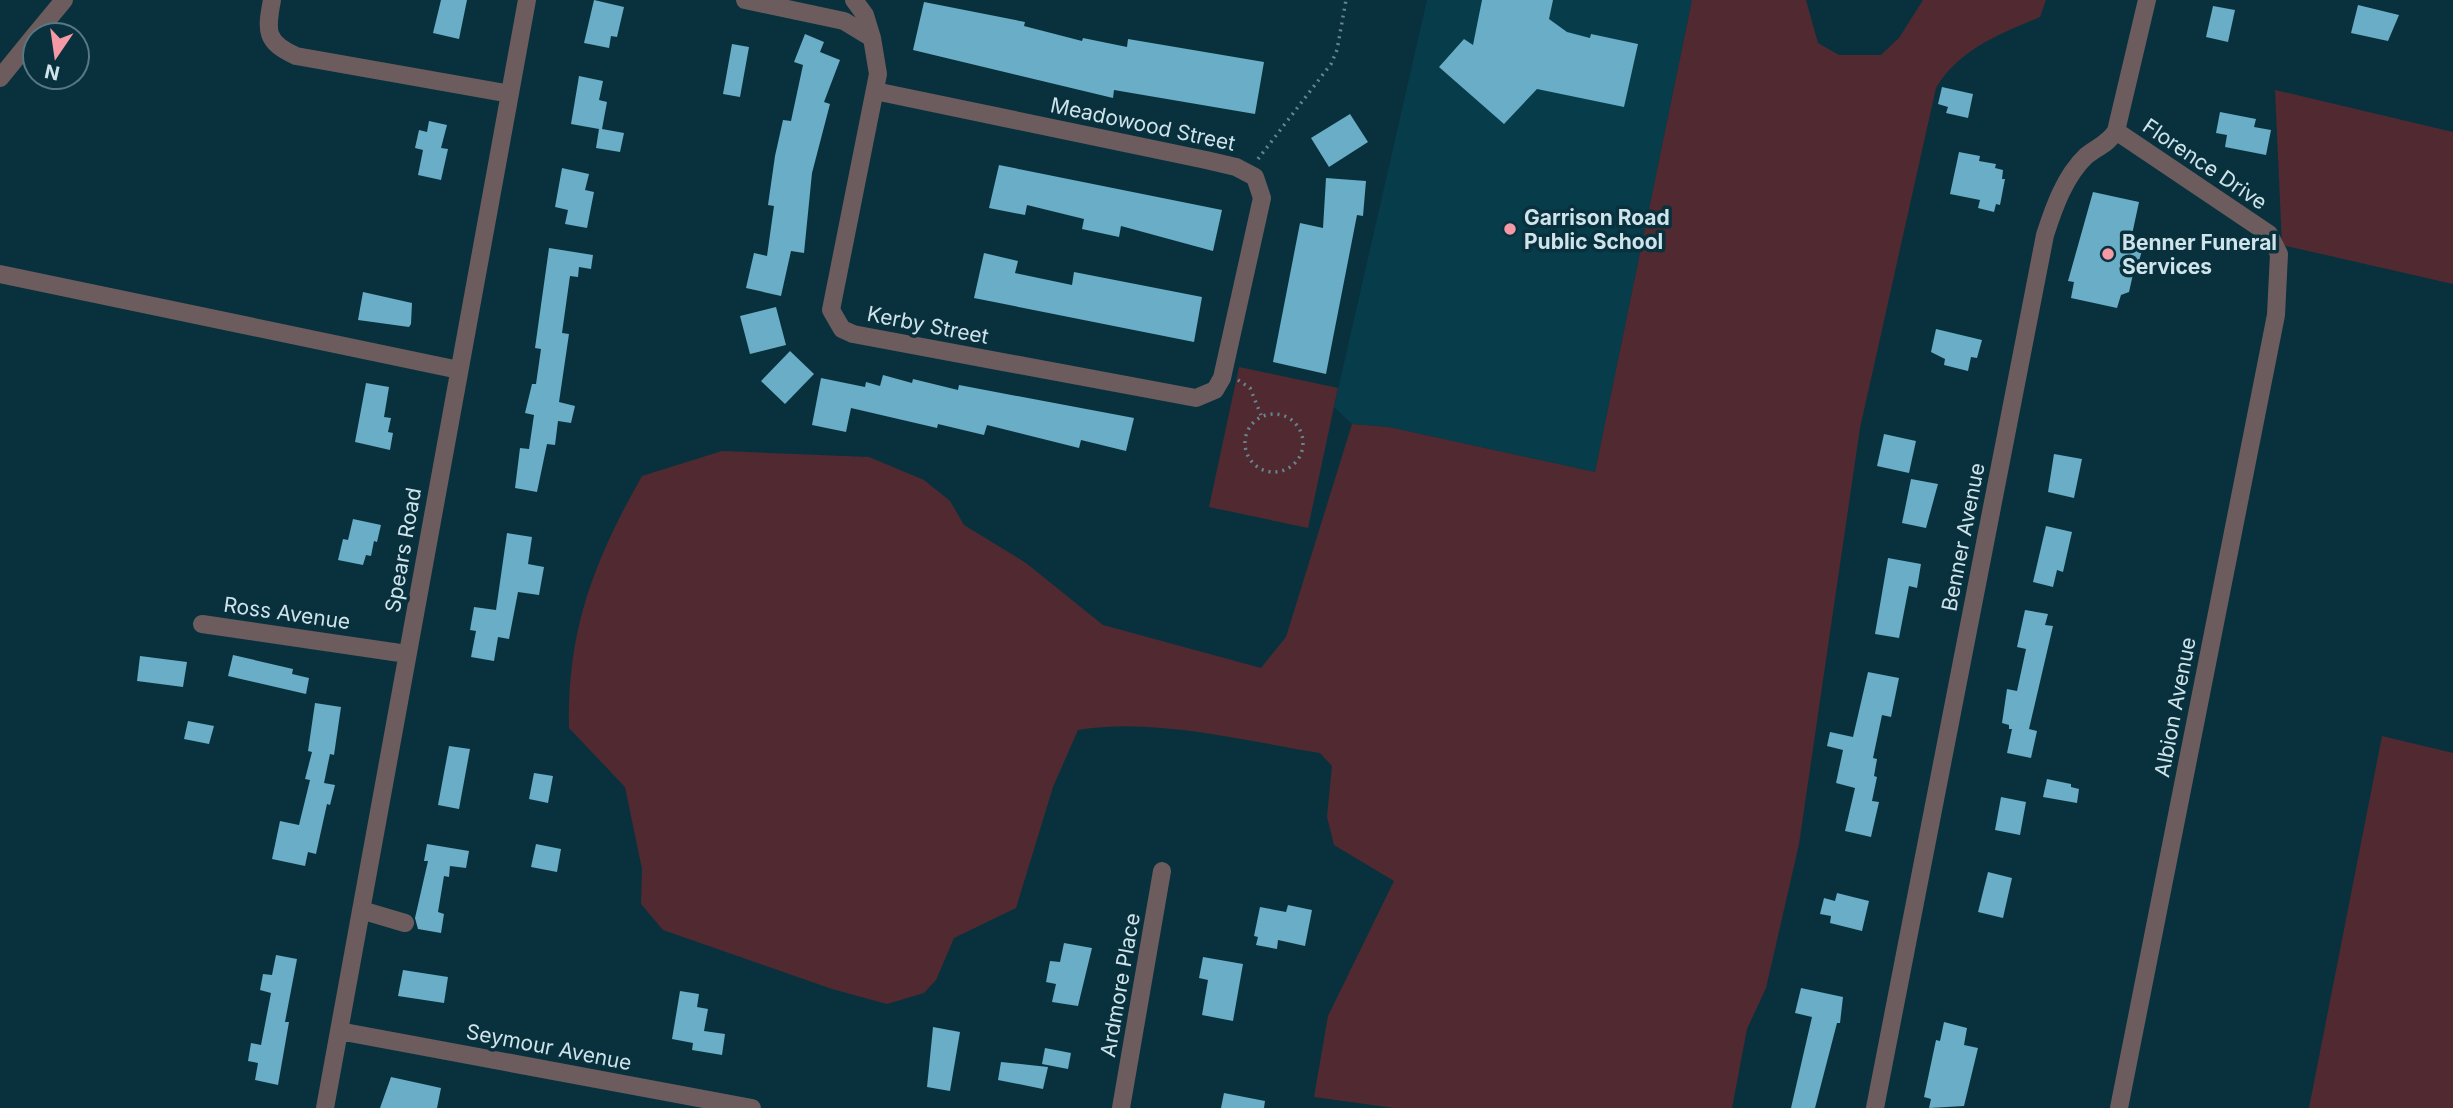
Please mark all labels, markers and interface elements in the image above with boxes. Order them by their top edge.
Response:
north arrow [21,21,91,91]
text: N [43,59,62,85]
street label: Meadowood Street [1048,92,1238,156]
street label: Florence Drive [2138,113,2272,215]
place label: Garrison Road Public School [1524,205,1670,254]
marker: Garrison Road Public School [1502,221,1518,237]
place label: Benner Funeral Services [2122,230,2277,279]
marker: Benner Funeral Services [2100,246,2116,262]
street label: Kerby Street [865,301,991,349]
street label: Benner Avenue [1936,461,1990,613]
street label: Spears Road [380,486,426,614]
street label: Ross Avenue [222,592,352,634]
street label: Albion Avenue [2149,635,2201,779]
street label: Ardmore Place [1095,911,1145,1059]
street label: Seymour Avenue [464,1019,634,1075]

